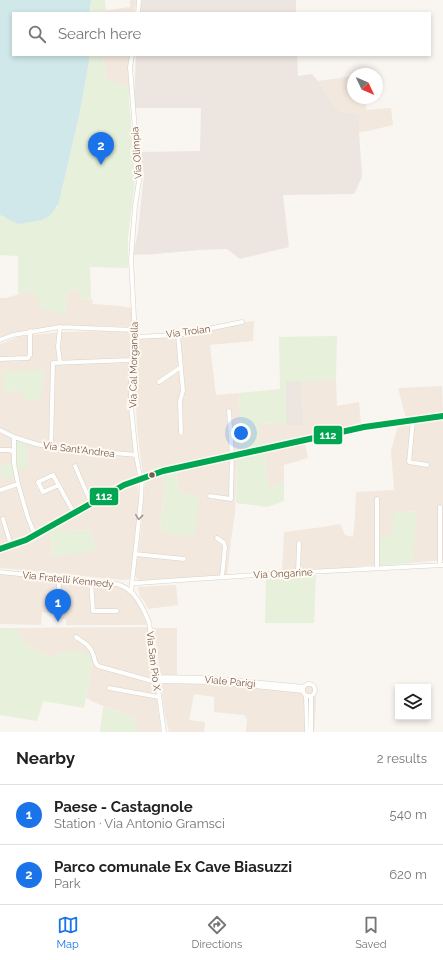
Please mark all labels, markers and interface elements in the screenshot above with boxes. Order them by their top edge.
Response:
search box [12,12,431,56]
icon: search [26,23,48,45]
text: Search here [58,25,141,43]
north arrow [347,68,383,104]
street label: Via Olimpia [129,126,144,179]
pin: 2 [88,132,114,165]
street label: Via Cal Morganella [127,322,140,408]
street label: Via Troian [165,323,211,340]
your location [231,423,251,443]
line badge: 112 [313,425,343,445]
text: 112 [319,429,337,442]
street label: Via Sant'Andrea [42,440,116,459]
unlabelled marker [147,470,157,480]
line badge: 112 [89,487,119,506]
text: 112 [95,490,113,503]
one-way arrow [135,514,144,520]
street label: Via Ongarine [253,566,313,581]
street label: Via Fratelli Kennedy [22,569,115,590]
pin: 1 [45,589,71,622]
street label: Via San Pio X [144,631,163,692]
street label: Viale Parigi [204,674,256,689]
map controls [395,684,431,720]
button: layers [395,684,431,720]
text: Nearby [16,748,75,768]
text: 2 results [377,751,427,766]
text: Paese - Castagnole [54,798,193,816]
text: 1 [26,807,32,822]
text: 540 m [390,807,427,822]
text: Station · Via Antonio Gramsci [54,816,225,831]
text: Parco comunale Ex Cave Biasuzzi [54,858,292,876]
text: 2 [25,867,33,882]
text: 620 m [389,867,427,882]
text: Park [54,876,81,891]
tab: Map [56,914,79,951]
tab: Directions [192,914,242,951]
tab: Saved [355,914,387,951]

